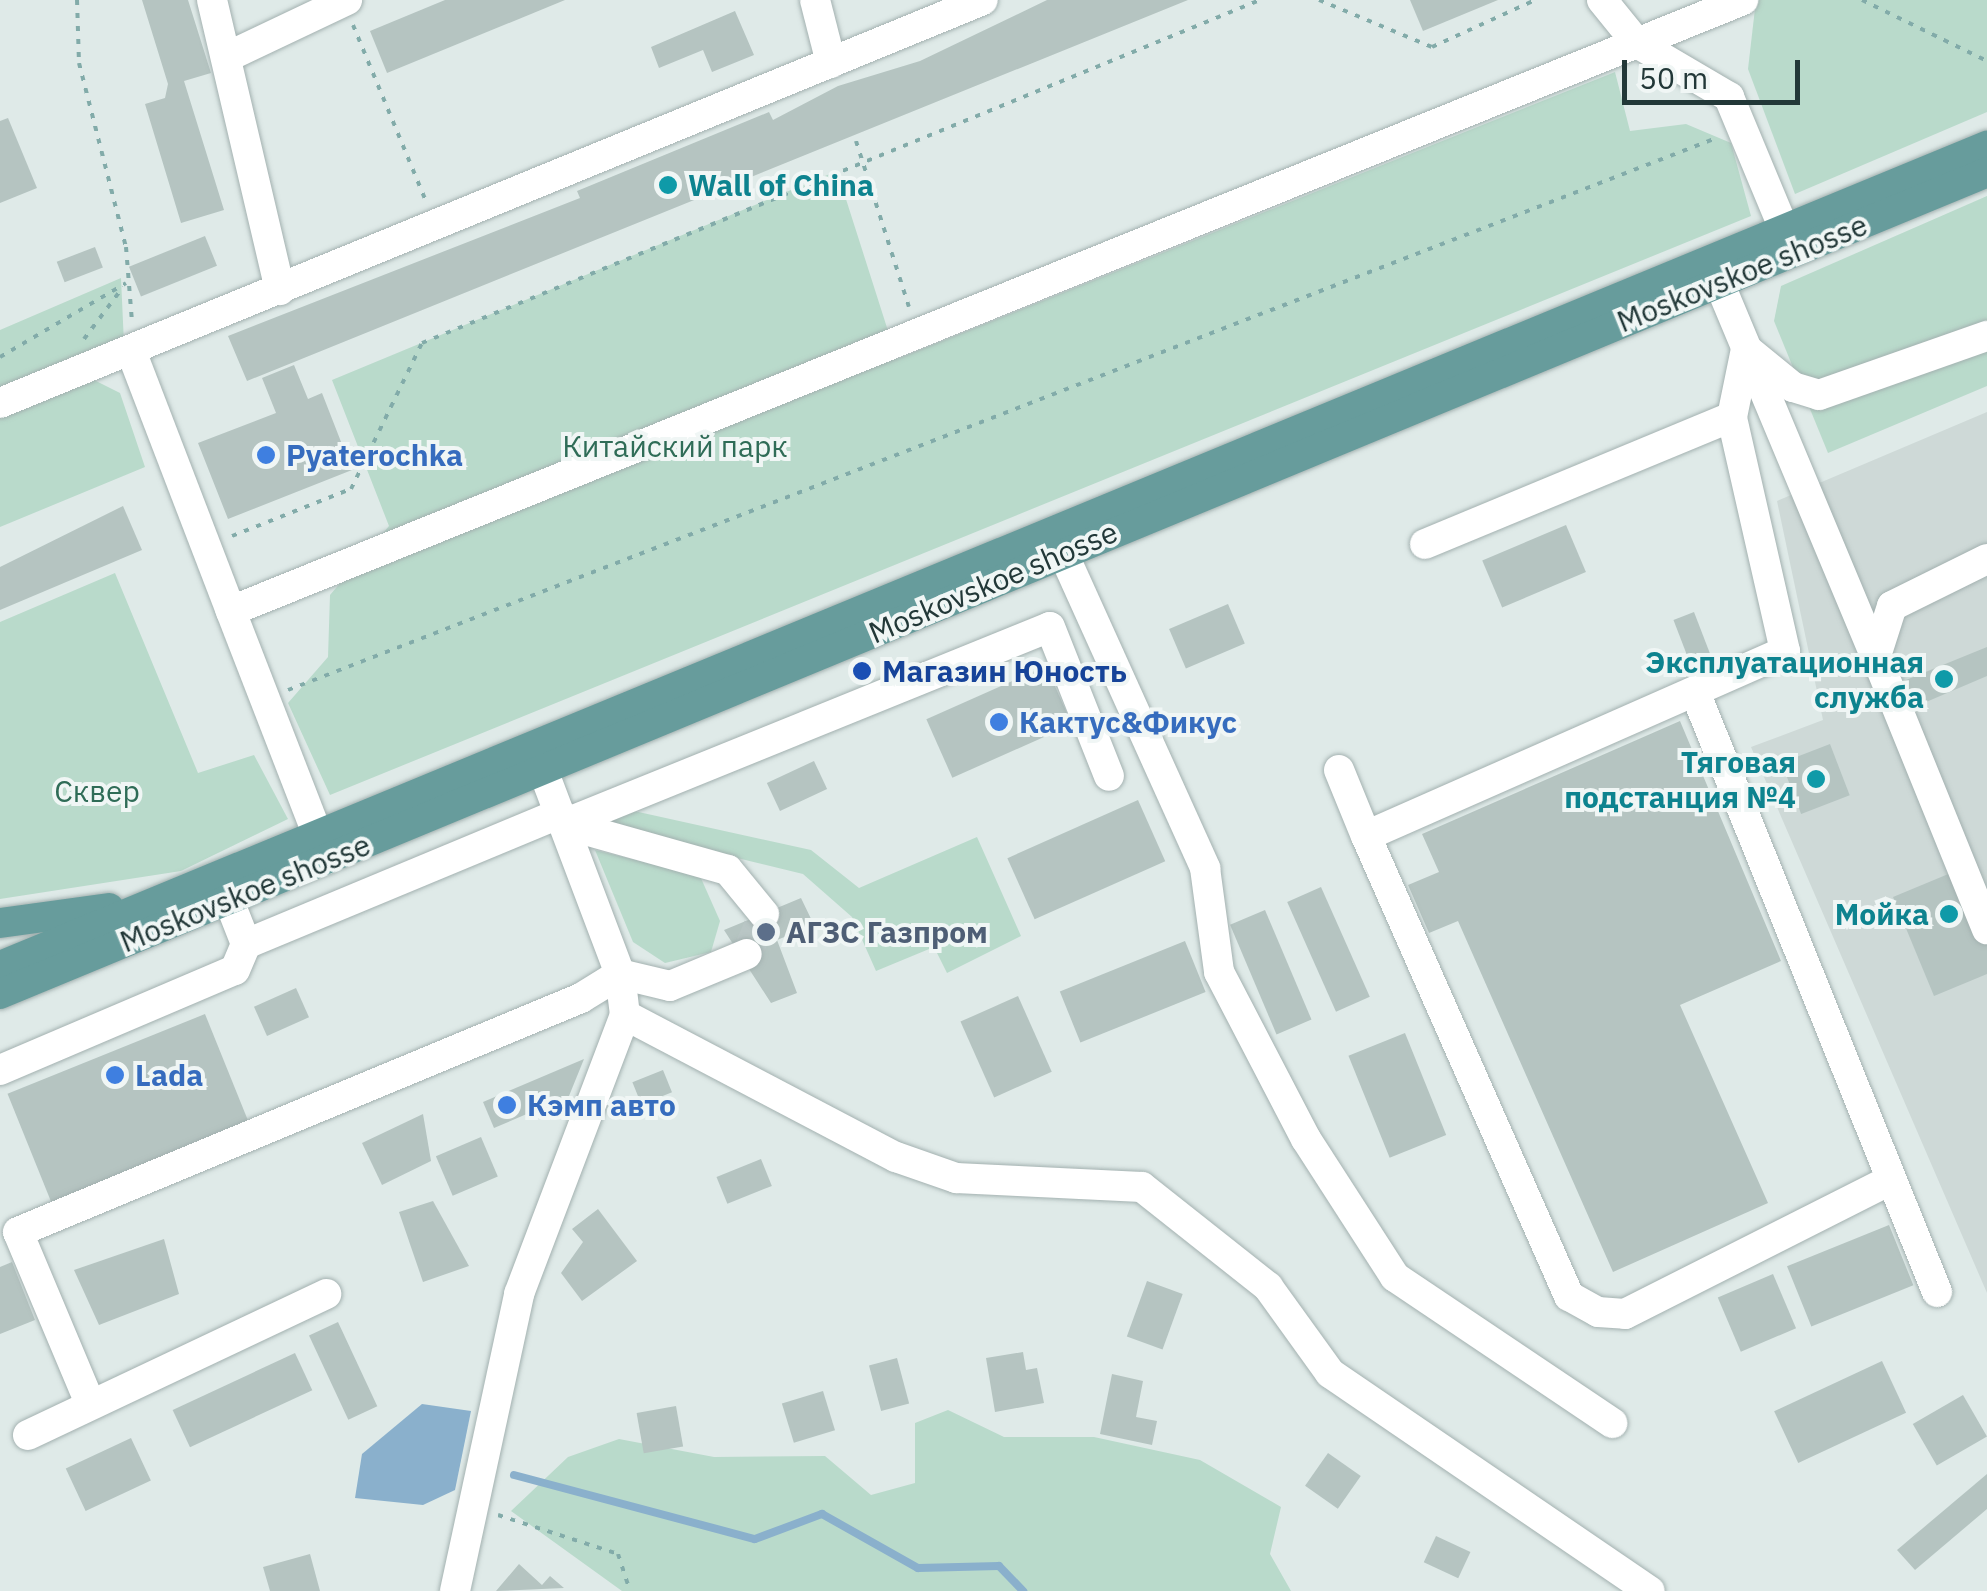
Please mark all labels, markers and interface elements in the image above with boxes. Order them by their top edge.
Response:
scale bar [1627,40,1804,102]
text: 50 m [1639,58,1708,97]
place label: Wall of China [688,167,874,203]
marker: Wall of China [657,174,679,196]
street label: Moskovskoe shosse [1612,206,1872,340]
park label: Китайский парк [562,428,788,464]
place label: Pyaterochka [286,437,463,473]
marker: Pyaterochka [255,444,277,466]
street label: Moskovskoe shosse [863,513,1123,651]
place label: Эксплуатационная служба [1645,644,1924,714]
place label: Магазин Юность [882,653,1127,689]
marker: Магазин Юность [851,660,873,682]
marker: Эксплуатационная служба [1933,668,1955,690]
place label: Кактус&Фикус [1019,704,1237,740]
marker: Кактус&Фикус [988,711,1010,733]
place label: Тяговая подстанция №4 [1564,744,1796,814]
marker: Тяговая подстанция №4 [1805,768,1827,790]
park label: Сквер [54,773,140,809]
street label: Moskovskoe shosse [115,826,375,960]
place label: Мойка [1835,896,1929,932]
marker: Мойка [1938,903,1960,925]
place label: АГЗС Газпром [786,914,988,950]
marker: АГЗС Газпром [755,921,777,943]
place label: Lada [135,1057,203,1093]
marker: Lada [104,1064,126,1086]
place label: Кэмп авто [527,1087,676,1123]
marker: Кэмп авто [496,1094,518,1116]

